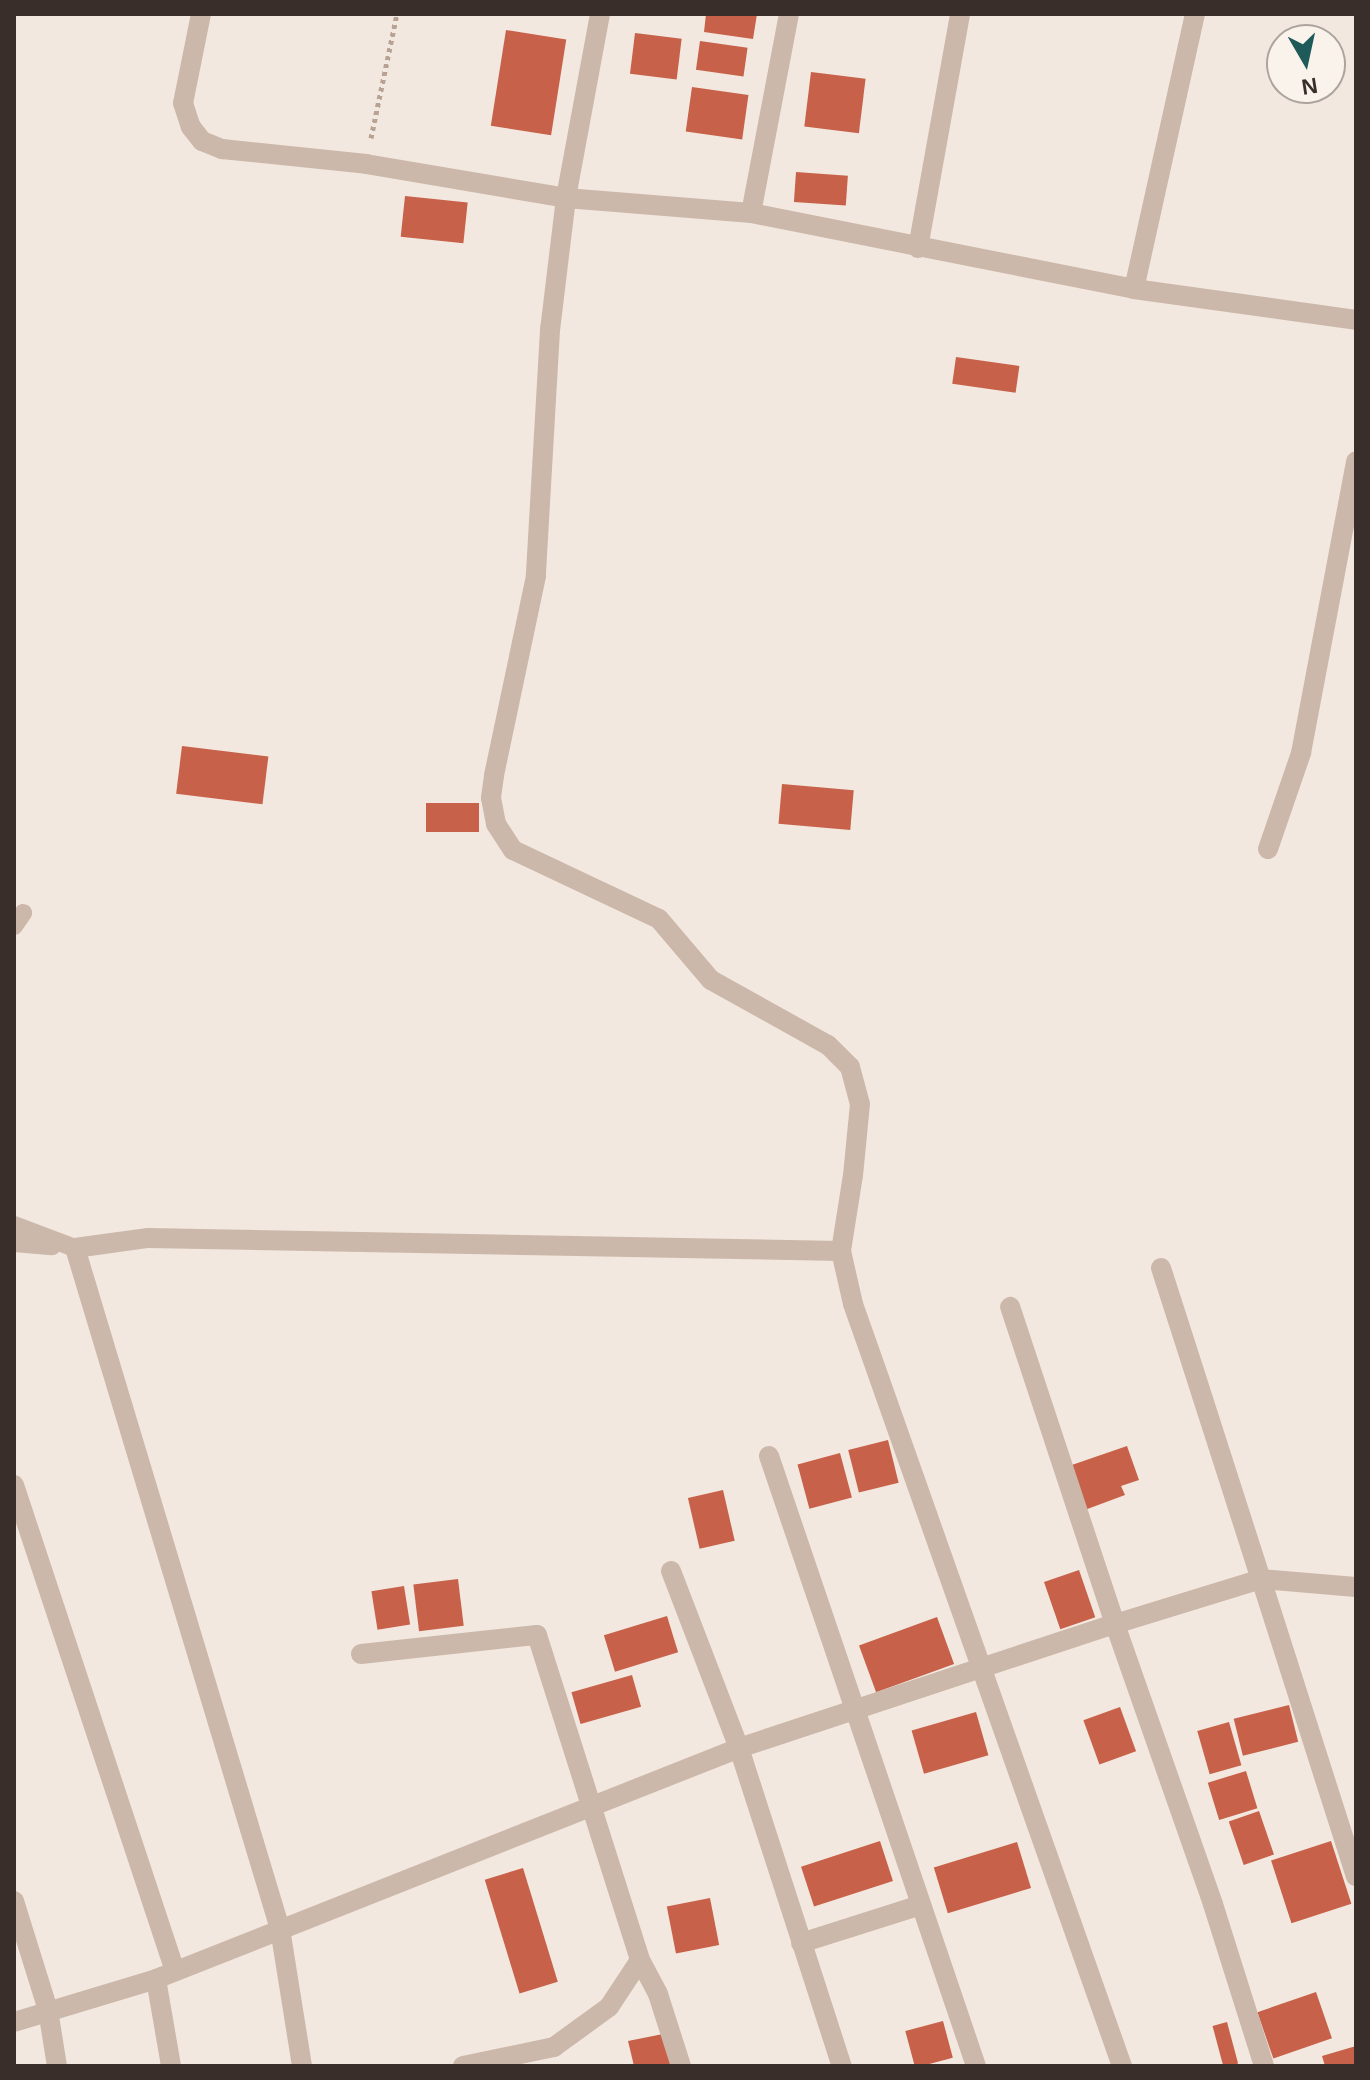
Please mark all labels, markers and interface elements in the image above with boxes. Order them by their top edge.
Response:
north arrow [1266,24,1346,104]
text: N [1300,73,1319,100]

